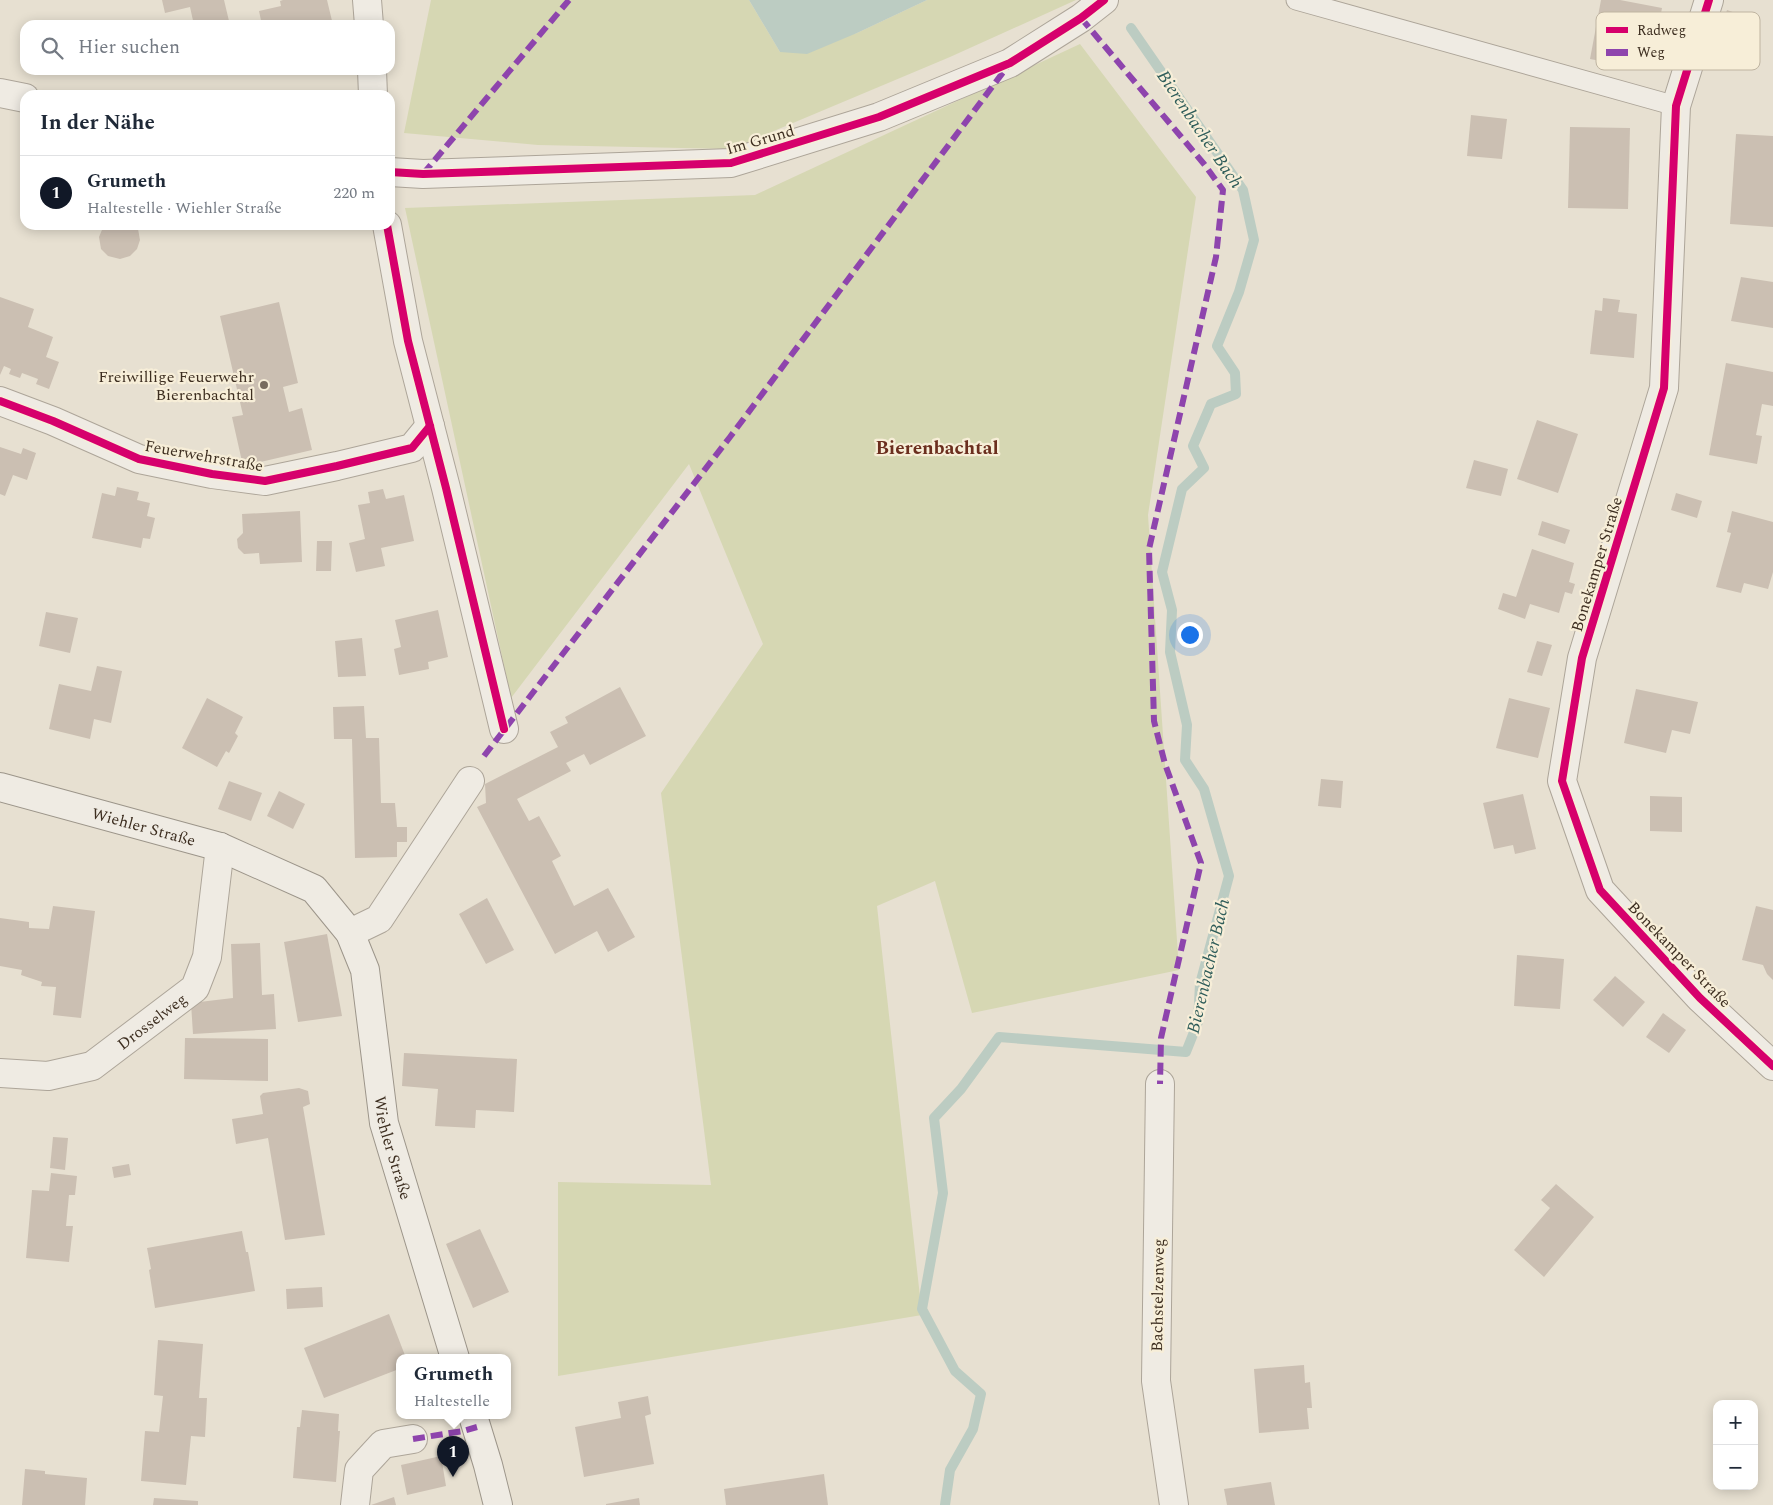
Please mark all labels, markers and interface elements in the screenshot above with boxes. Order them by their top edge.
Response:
legend [1596,12,1760,70]
search box [20,20,395,75]
text: Radweg [1637,20,1686,41]
text: Hier suchen [78,33,180,62]
icon: search [38,34,66,62]
text: Weg [1637,42,1665,63]
water label: Bierenbacher Bach [1150,65,1249,194]
text: In der Nähe [40,107,155,139]
street label: Im Grund [723,119,797,161]
text: Grumeth [87,167,166,196]
text: 1 [52,181,60,205]
text: 220 m [333,181,375,205]
text: Haltestelle · Wiehler Straße [87,196,282,220]
place label: Freiwillige Feuerwehr Bierenbachtal [98,365,254,407]
marker: Freiwillige Feuerwehr Bierenbachtal [258,379,270,391]
street label: Feuerwehrstraße [143,434,265,478]
district label: Bierenbachtal [875,434,999,463]
street label: Bonekamper Straße [1565,494,1629,635]
your location [1177,622,1203,648]
street label: Wiehler Straße [89,802,198,853]
water label: Bierenbacher Bach [1180,896,1237,1036]
street label: Bonekamper Straße [1622,896,1737,1013]
street label: Drosselweg [112,987,192,1056]
street label: Wiehler Straße [368,1095,417,1203]
street label: Bachstelzenweg [1145,1238,1171,1352]
popup [396,1354,511,1419]
text: Grumeth [414,1360,493,1389]
text: Haltestelle [414,1389,490,1413]
map controls [1713,1400,1758,1490]
button: + [1713,1400,1758,1445]
pin: 1 [437,1436,469,1477]
button: − [1713,1445,1758,1490]

